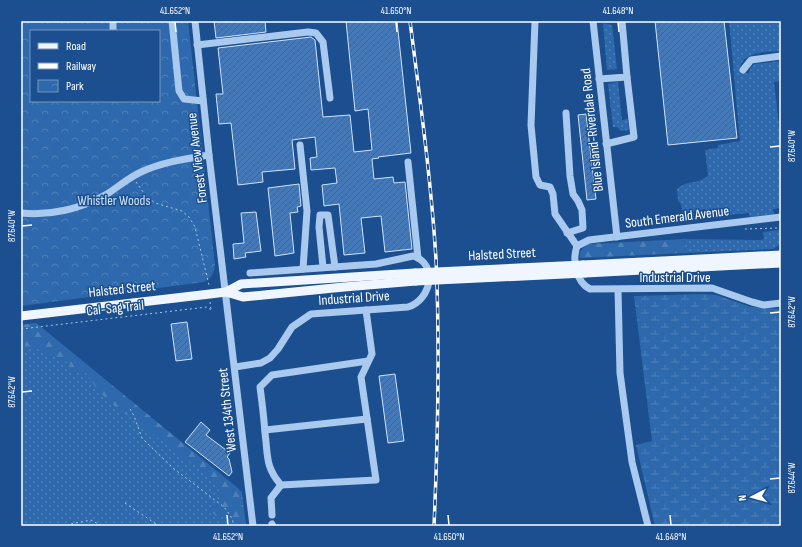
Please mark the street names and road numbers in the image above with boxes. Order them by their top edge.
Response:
street label: Blue Island-Riverdale Road [577,67,607,193]
street label: Forest View Avenue [183,112,211,204]
street label: South Emerald Avenue [624,202,730,232]
street label: Halsted Street [468,244,536,264]
street label: Industrial Drive [639,269,711,286]
street label: Halsted Street [88,277,156,301]
street label: Industrial Drive [318,287,390,309]
street label: Cal-Sag Trail [85,297,145,319]
street label: West 134th Street [214,367,240,453]

